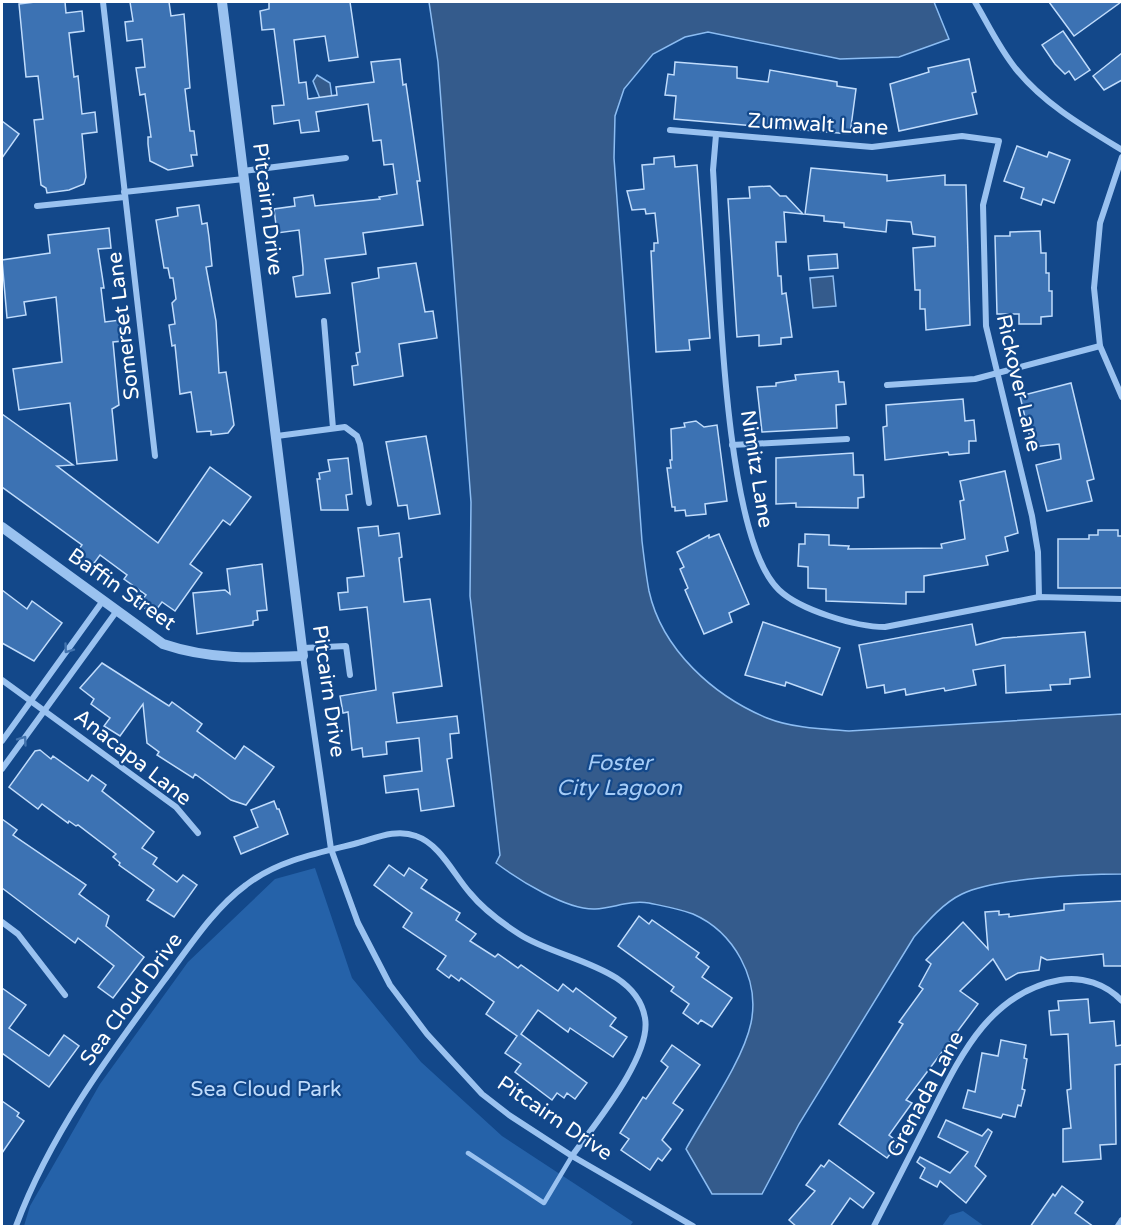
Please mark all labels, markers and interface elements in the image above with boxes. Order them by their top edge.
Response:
street label: Zumwalt Lane [747,108,889,141]
street label: Pitcairn Drive [247,141,288,277]
street label: Somerset Lane [102,250,145,401]
street label: Rickover Lane [991,312,1046,454]
street label: Nimitz Lane [735,408,778,530]
street label: Baffin Street [63,543,180,636]
street label: Pitcairn Drive [307,623,350,759]
one-way arrow [64,643,75,654]
street label: Anacapa Lane [69,704,197,811]
one-way arrow [16,735,27,746]
water label: Foster City Lagoon [556,750,682,801]
street label: Sea Cloud Drive [75,928,188,1071]
street label: Grenada Lane [882,1027,969,1162]
street label: Pitcairn Drive [492,1071,617,1166]
park label: Sea Cloud Park [190,1077,342,1102]

